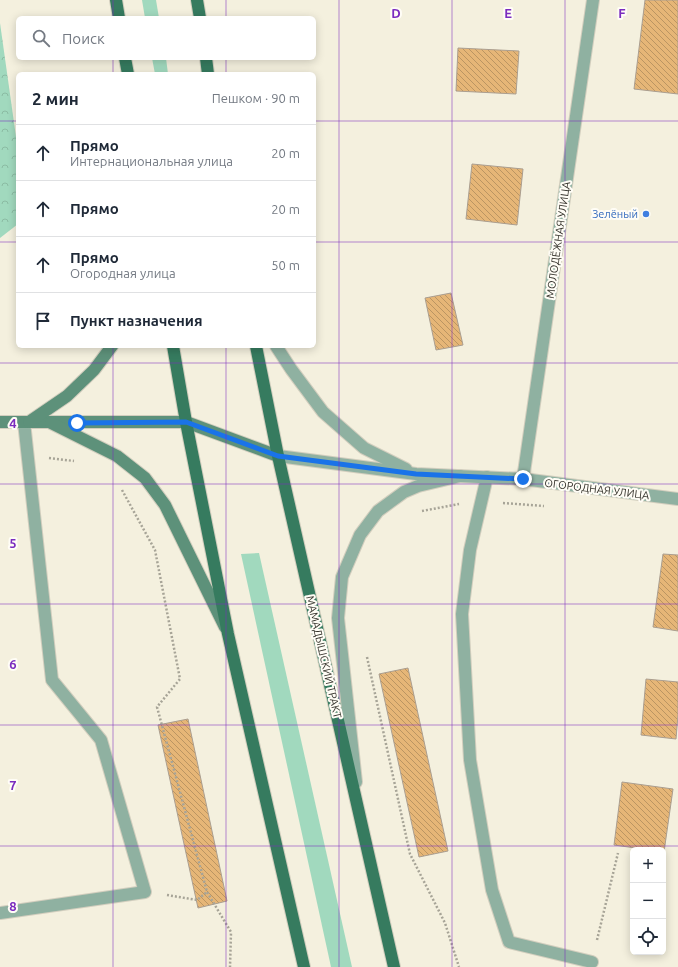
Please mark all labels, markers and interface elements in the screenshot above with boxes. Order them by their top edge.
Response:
text: D [391,6,401,20]
text: E [504,6,512,20]
text: F [618,6,626,20]
search box [16,16,316,60]
icon: search [30,27,52,49]
text: Поиск [62,30,105,47]
text: 2 мин [32,89,79,108]
text: Пешком · 90 m [212,91,300,105]
text: Прямо [70,137,119,154]
icon: ahead [32,142,54,164]
text: 20 m [271,146,300,160]
text: Интернациональная улица [70,154,233,168]
street label: МОЛОДЁЖНАЯ УЛИЦА [544,180,572,299]
icon: ahead [32,198,54,220]
text: Прямо [70,200,119,217]
text: 20 m [271,202,300,216]
place label: Зелёный [592,208,638,220]
marker: Зелёный [641,209,651,219]
text: Прямо [70,249,119,266]
icon: ahead [32,254,54,276]
text: 50 m [271,258,300,272]
text: Огородная улица [70,266,176,280]
icon: arrive [32,310,54,332]
text: Пункт назначения [70,312,203,329]
route start [68,414,86,432]
text: 4 [9,416,17,430]
route end [514,470,532,488]
street label: ОГОРОДНАЯ УЛИЦА [544,477,651,501]
text: 5 [9,536,17,550]
street label: МАМАДЫШСКИЙ ТРАКТ [304,595,344,719]
text: 6 [9,657,17,671]
text: 7 [9,778,17,792]
map controls [630,847,666,955]
button: + [630,847,666,883]
button: − [630,883,666,919]
text: 8 [9,899,17,913]
button: locate [630,919,666,955]

